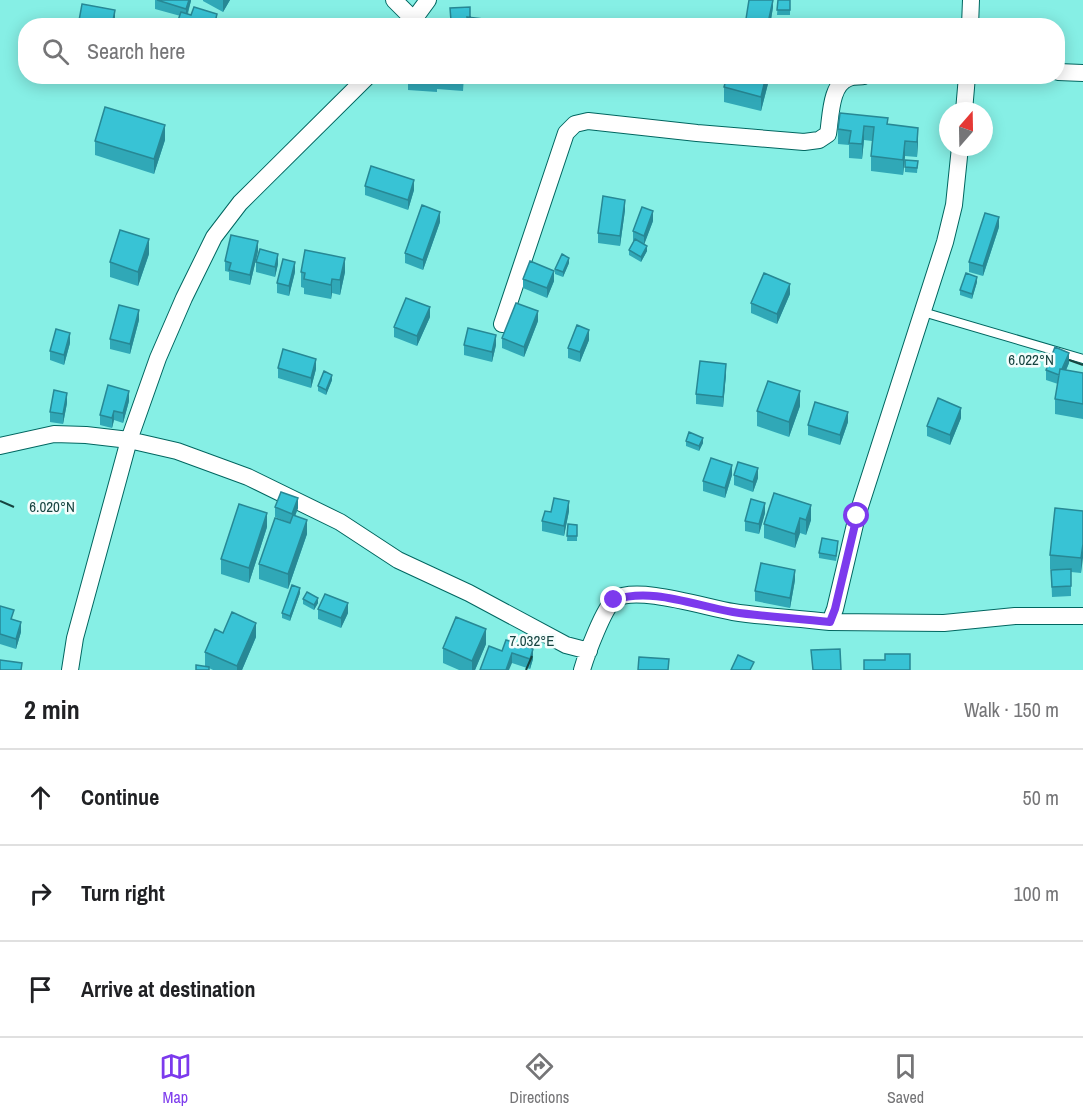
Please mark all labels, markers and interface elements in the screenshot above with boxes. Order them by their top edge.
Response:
search box [18,18,1065,84]
icon: search [39,35,72,68]
text: Search here [87,36,185,66]
north arrow [939,102,993,156]
text: 6.022°N [1008,349,1054,370]
text: 6.020°N [29,496,75,517]
route start [843,502,869,528]
route end [600,586,626,612]
text: 7.032°E [510,630,555,651]
text: 2 min [24,692,80,727]
text: Walk · 150 m [964,696,1059,723]
icon: ahead [24,781,57,814]
text: Continue [81,782,159,812]
text: 50 m [1023,784,1059,811]
icon: right [24,877,57,910]
text: Turn right [81,878,165,908]
text: 100 m [1013,880,1059,907]
icon: arrive [24,973,57,1006]
text: Arrive at destination [81,974,255,1004]
tab: Map [159,1050,192,1108]
tab: Directions [509,1050,569,1108]
tab: Saved [887,1050,924,1108]

